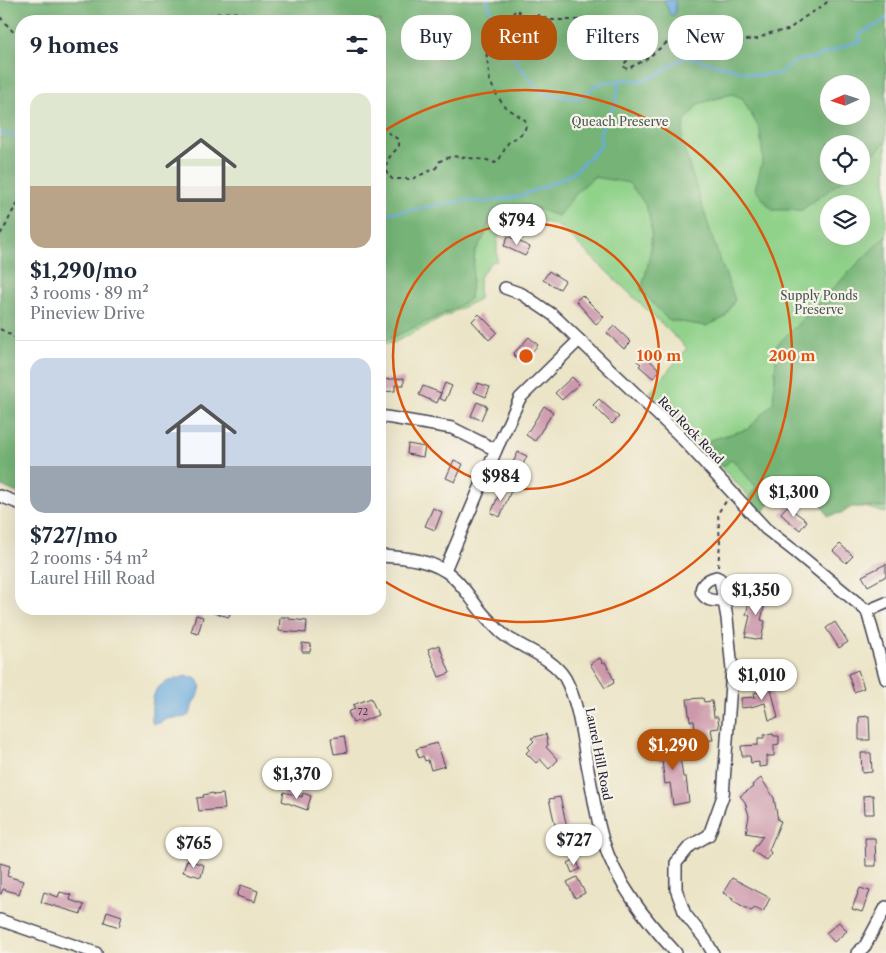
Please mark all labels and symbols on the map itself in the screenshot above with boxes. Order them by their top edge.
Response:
north arrow [820,75,870,125]
park label: Queach Preserve [572,114,669,129]
pin: $794 [487,204,547,246]
park label: Supply Ponds Preserve [780,288,858,317]
text: 100 m [637,346,681,365]
text: 200 m [769,346,815,365]
centre of rings [517,347,535,365]
street label: Red Rock Road [655,393,727,467]
pin: $984 [471,460,531,502]
pin: $1,300 [753,476,835,518]
pin: $1,350 [715,574,797,616]
pin: $1,010 [721,658,803,701]
house number: 72 [358,705,369,718]
street label: Laurel Hill Road [583,706,615,802]
pin: $1,290 [632,728,714,771]
pin: $1,370 [256,758,338,800]
pin: $727 [544,824,604,866]
pin: $765 [164,826,224,869]

